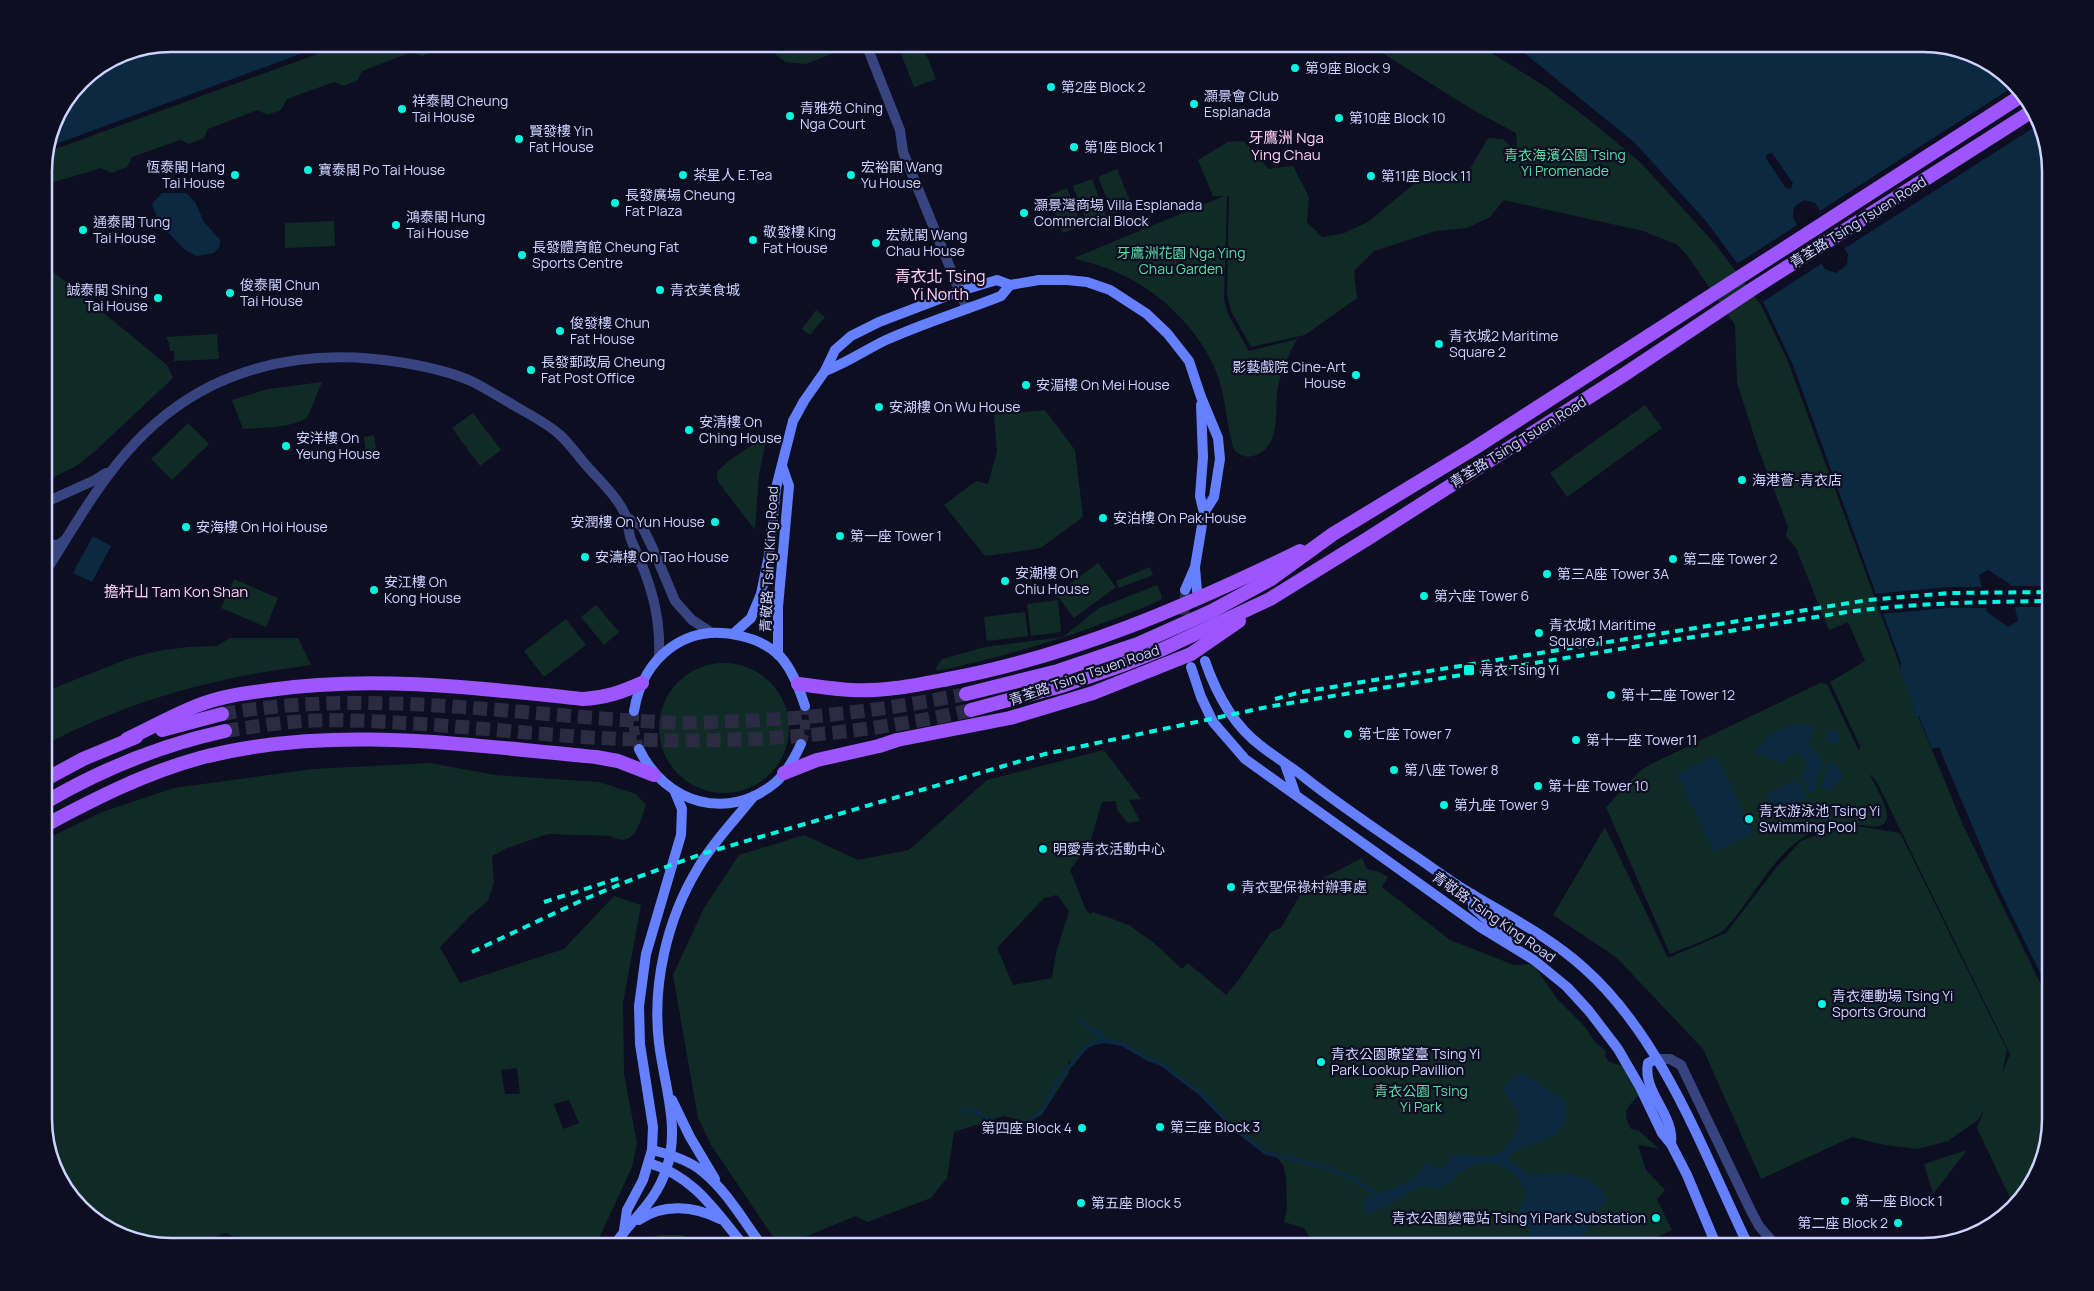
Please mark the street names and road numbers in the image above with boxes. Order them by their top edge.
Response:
street label: 青荃路 Tsing Tsuen Road [1786,172,1930,271]
street label: 青荃路 Tsing Tsuen Road [1446,392,1590,491]
street label: 青敬路 Tsing King Road [755,485,782,633]
street label: 青荃路 Tsing Tsuen Road [1006,640,1162,709]
street label: 青敬路 Tsing King Road [1429,867,1560,966]

